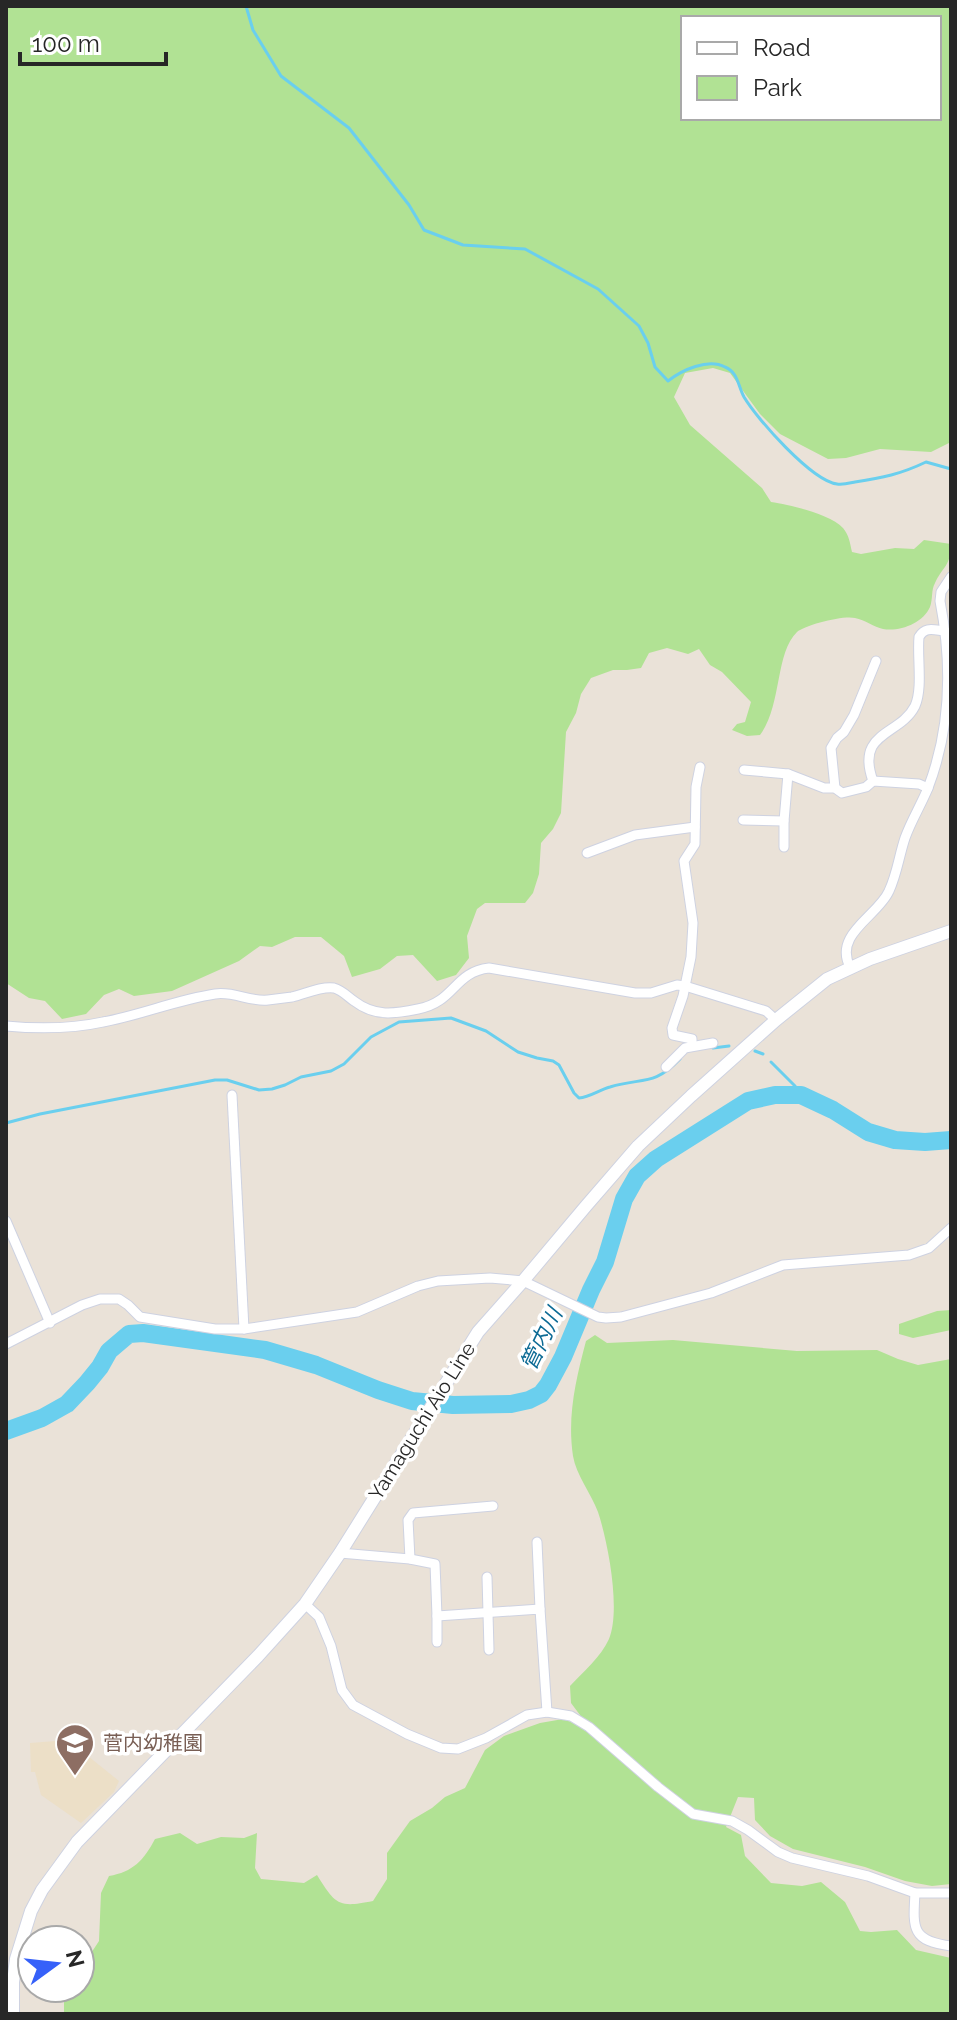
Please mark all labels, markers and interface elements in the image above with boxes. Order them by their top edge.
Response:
scale bar [20,16,166,66]
legend [681,16,941,120]
text: 100 m [32,29,100,58]
text: Road [753,33,811,62]
text: Park [753,73,802,102]
water label: 管内川 [515,1302,568,1374]
street label: Yamaguchi Aio Line [364,1337,480,1504]
school or university icon: 菅内幼稚園 [54,1722,96,1777]
place label: 菅内幼稚園 [103,1731,203,1755]
north arrow [16,1924,96,2004]
text: N [61,1947,90,1970]

